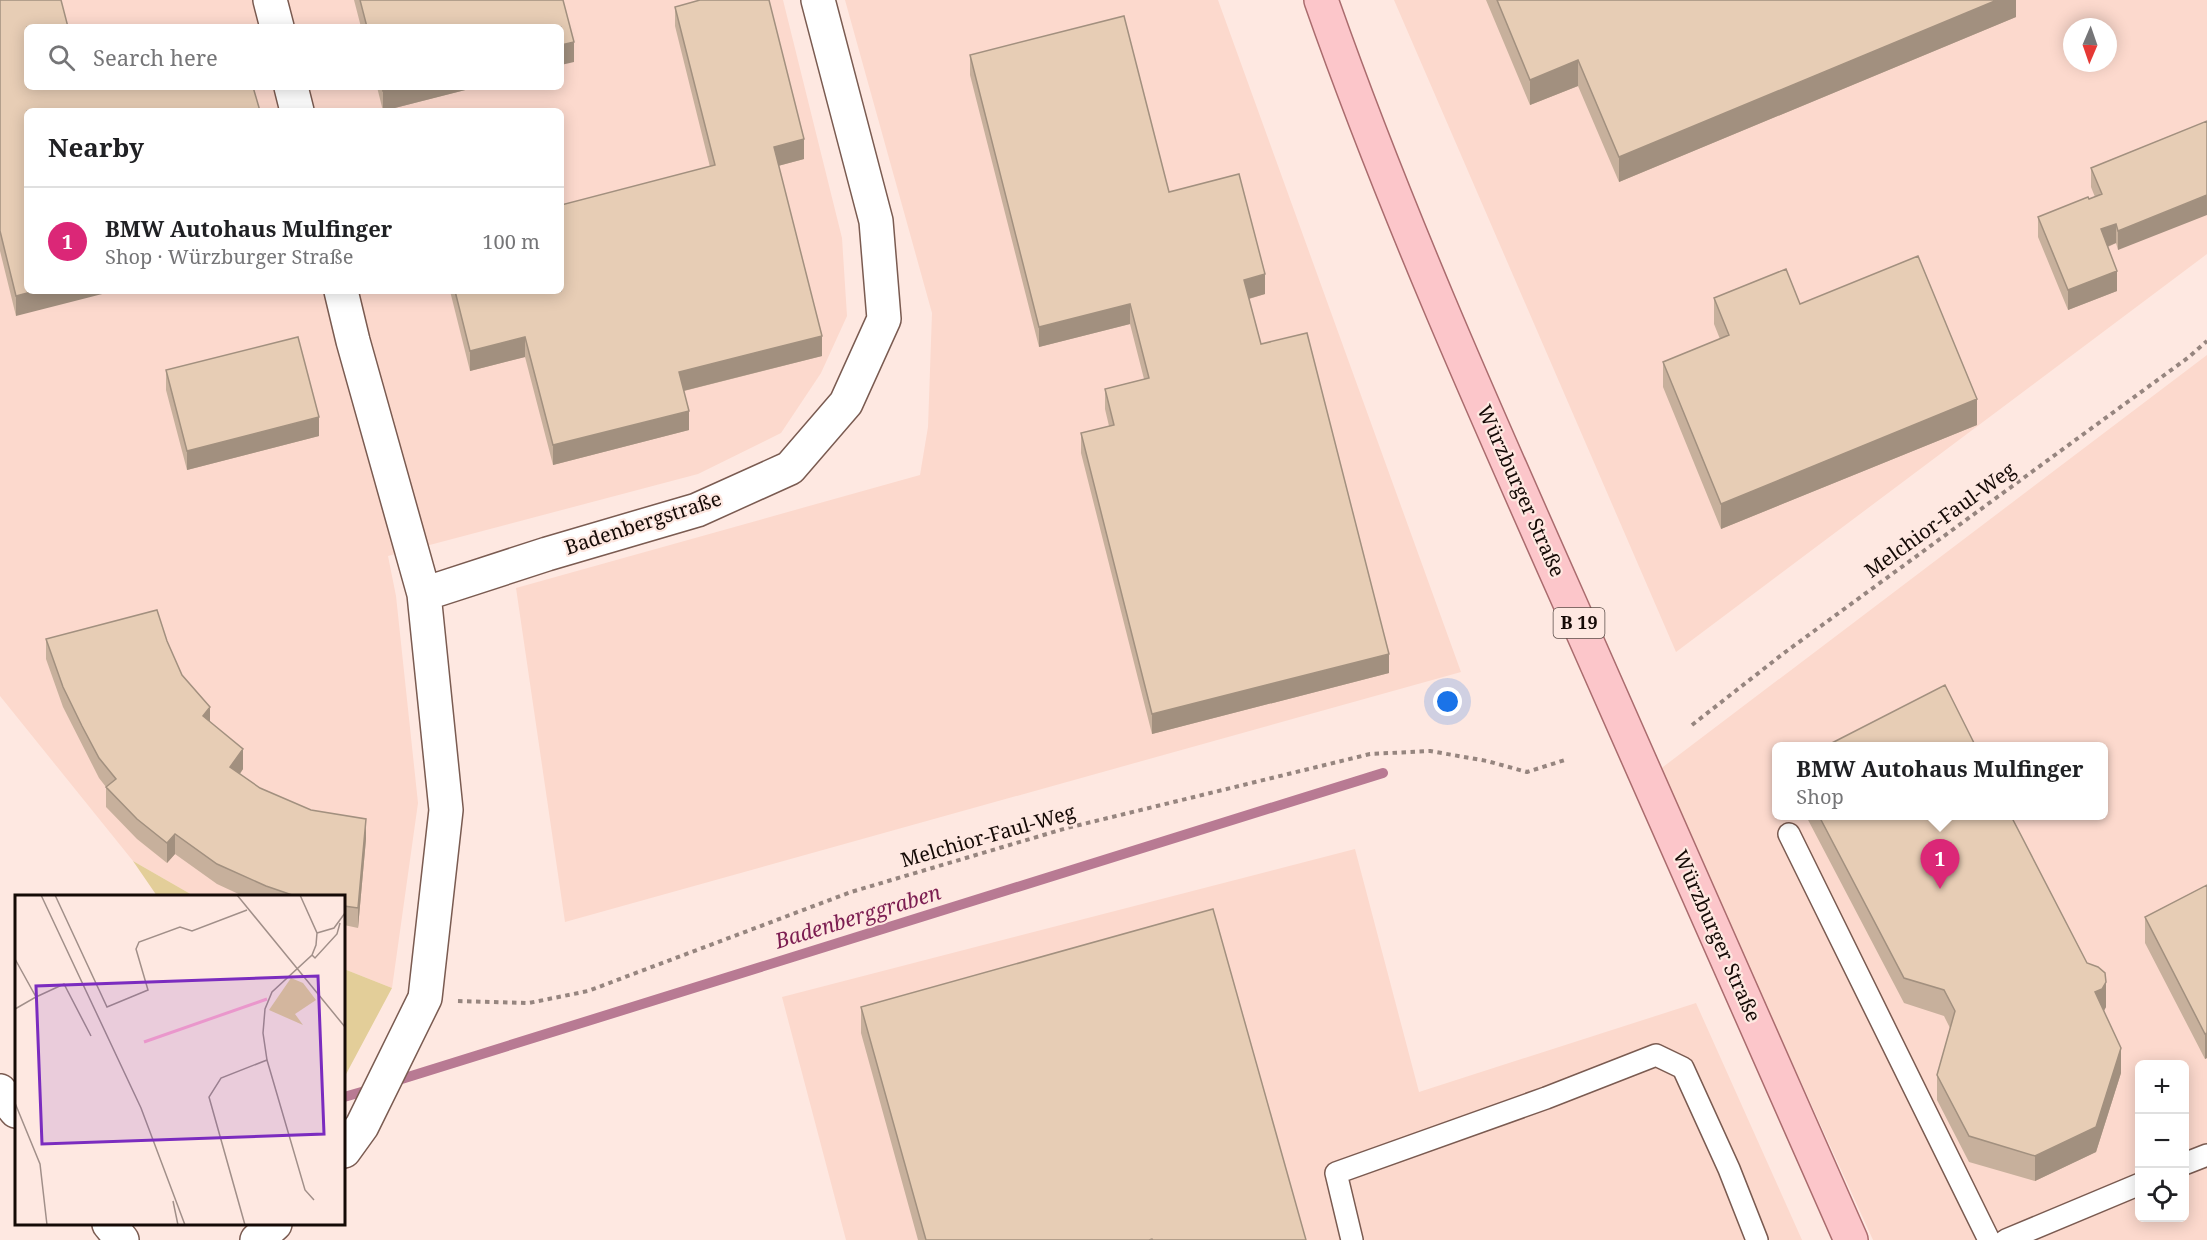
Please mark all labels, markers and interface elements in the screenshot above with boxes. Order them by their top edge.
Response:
north arrow [2063,18,2117,72]
search box [24,24,564,90]
icon: search [45,41,78,74]
text: Search here [93,42,218,72]
text: Nearby [48,129,144,165]
text: BMW Autohaus Mulfinger [105,213,392,243]
text: 1 [62,228,73,255]
text: 100 m [482,228,540,255]
text: Shop · Würzburger Straße [105,243,353,270]
street label: Würzburger Straße [1471,401,1572,581]
street label: Melchior-Faul-Weg [1859,456,2021,584]
street label: Badenbergstraße [561,484,725,561]
road number: B 19 [1554,608,1604,638]
your location [1433,687,1462,716]
popup [1772,742,2108,820]
text: BMW Autohaus Mulfinger [1796,753,2084,783]
text: Shop [1796,783,1844,810]
street label: Melchior-Faul-Weg [897,798,1078,873]
pin: 1 [1920,840,1960,889]
street label: Würzburger Straße [1667,846,1768,1026]
water label: Badenberggraben [770,877,945,955]
inset map [15,895,345,1225]
map controls [2135,1060,2189,1222]
button: + [2135,1060,2189,1114]
button: − [2135,1114,2189,1168]
button: locate [2135,1168,2189,1222]

